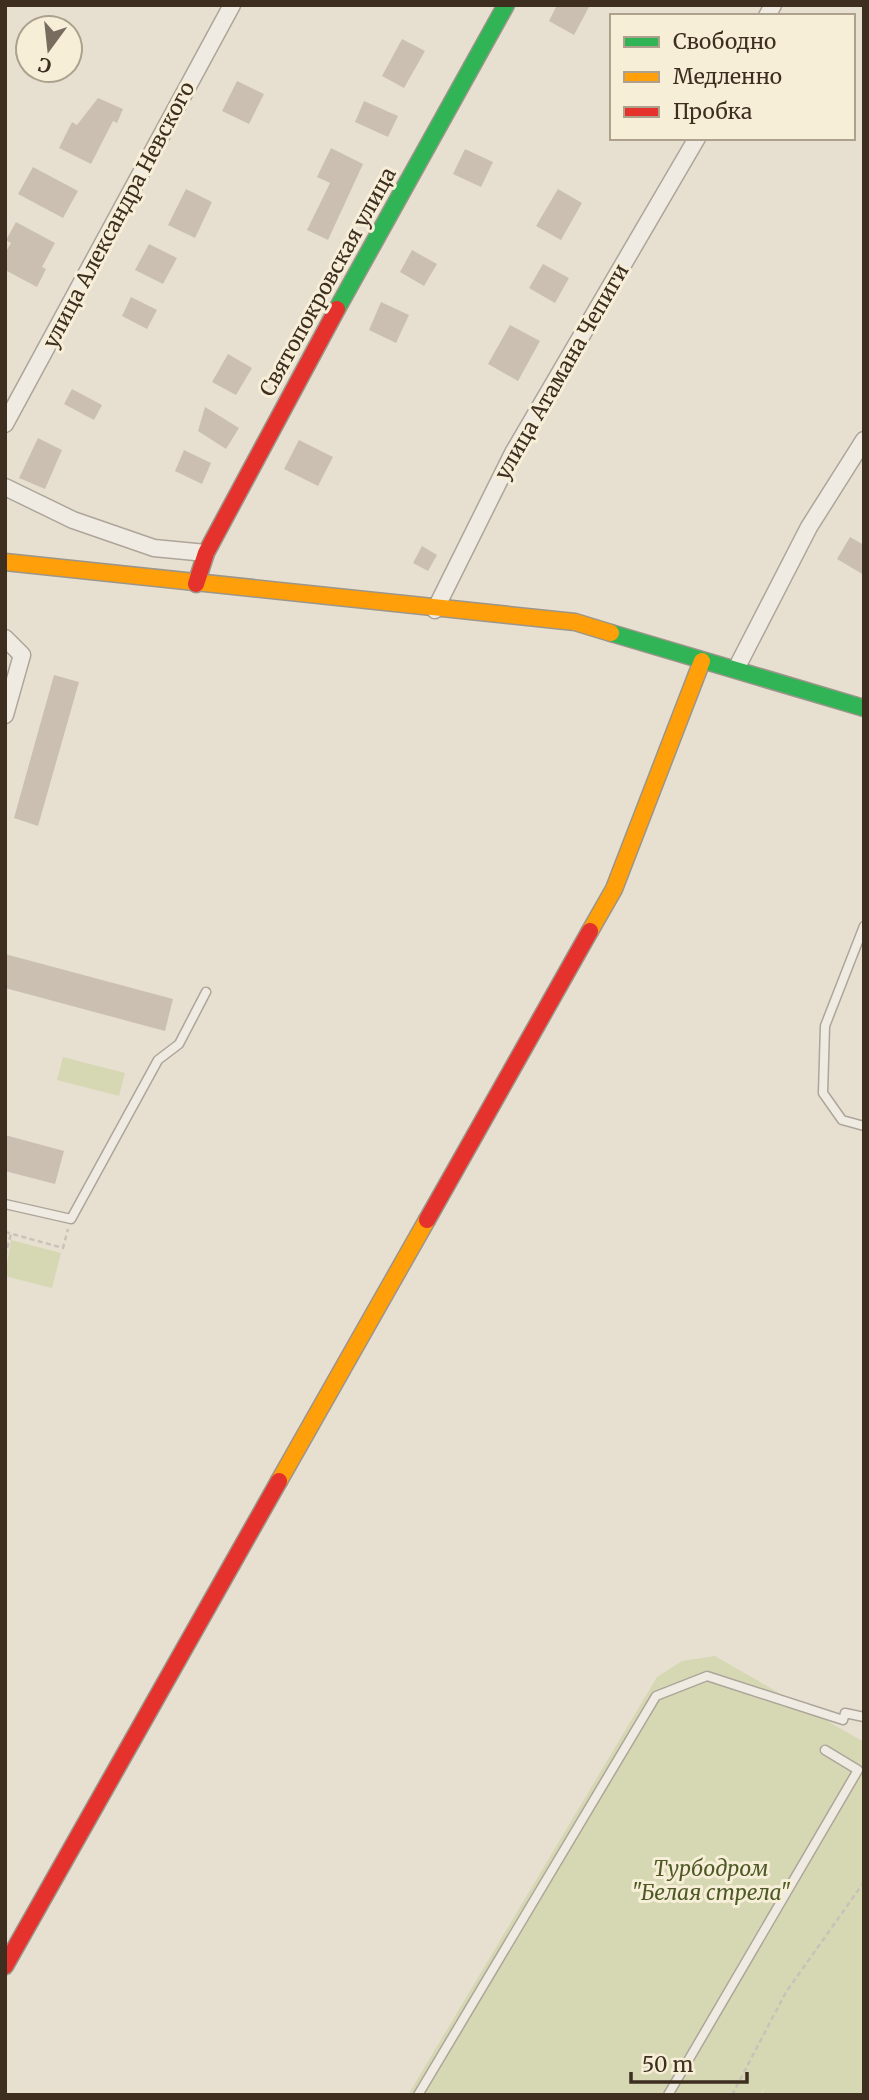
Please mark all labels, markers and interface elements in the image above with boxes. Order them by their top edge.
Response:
north arrow [14,14,84,84]
legend [610,14,855,140]
text: Свободно [673,28,776,55]
text: С [35,52,54,79]
text: Медленно [673,63,782,90]
street label: улица Александра Невского [37,77,200,353]
text: Пробка [673,98,752,125]
street label: Святопокровская улица [253,163,402,401]
street label: улица Атамана Чепиги [489,259,634,485]
park label: Турбодром "Белая стрела" [631,1855,791,1906]
scale bar [631,2040,746,2084]
text: 50 m [642,2051,693,2078]

